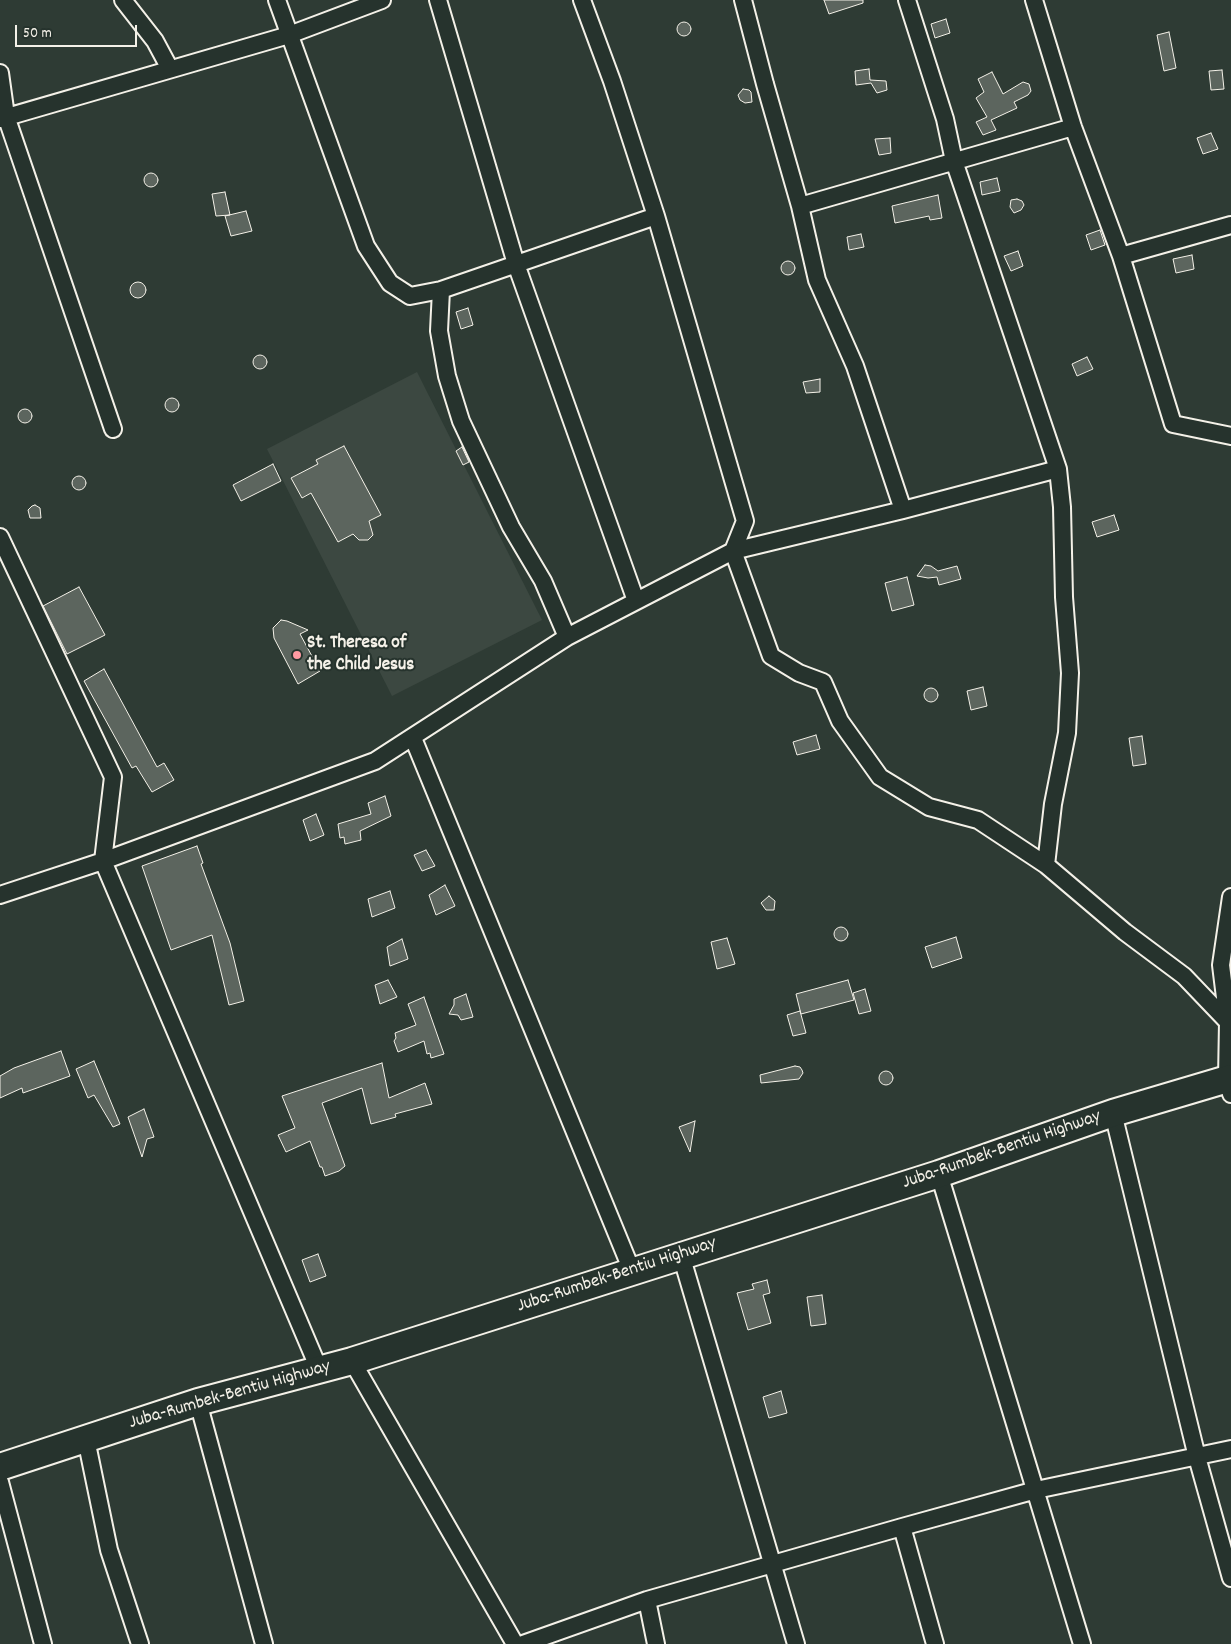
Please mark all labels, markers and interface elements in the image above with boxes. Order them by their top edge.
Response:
scale bar [18,15,140,47]
text: 50 m [23,23,52,45]
place label: St. Theresa of the Child Jesus [307,633,414,677]
marker: St. Theresa of the Child Jesus [291,649,303,661]
street label: Juba-Rumbek-Bentiu Highway [900,1106,1104,1196]
street label: Juba-Rumbek-Bentiu Highway [514,1233,720,1319]
street label: Juba-Rumbek-Bentiu Highway [127,1356,333,1436]

